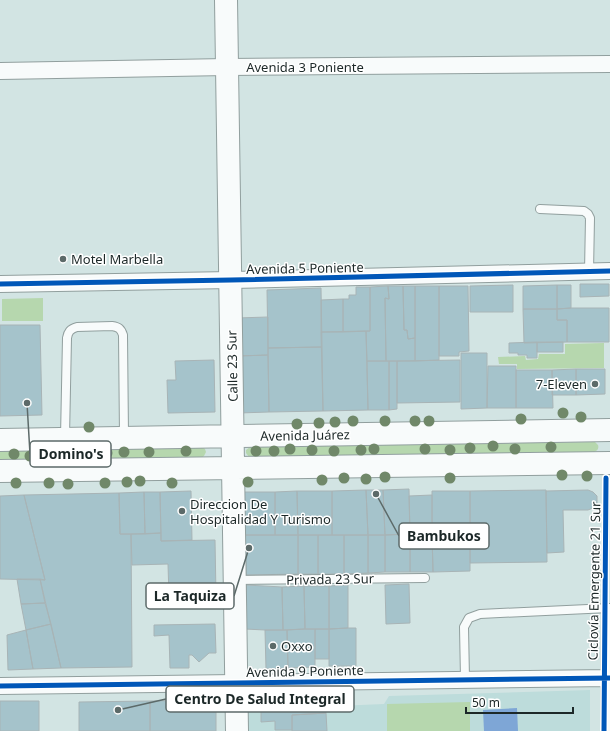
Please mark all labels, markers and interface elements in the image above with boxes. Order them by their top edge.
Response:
street label: Avenida 3 Poniente [246,58,364,76]
place label: Motel Marbella [71,250,163,268]
marker: Motel Marbella [58,254,68,264]
street label: Avenida 5 Poniente [246,258,364,278]
street label: Calle 23 Sur [222,329,242,402]
place label: 7-Eleven [536,375,587,393]
marker: 7-Eleven [590,379,600,389]
street label: Avenida Juárez [260,425,350,445]
callout: Domino's [30,441,111,467]
text: Domino's [39,444,103,463]
place label: Direccion De Hospitalidad Y Turismo [190,495,331,528]
street label: Ciclovía Emergente 21 Sur [584,501,604,661]
marker: Direccion De Hospitalidad Y Turismo [177,506,187,516]
callout: Bambukos [399,523,489,549]
text: Bambukos [407,526,481,545]
street label: Privada 23 Sur [286,569,375,589]
callout: La Taquiza [146,583,234,609]
text: La Taquiza [154,586,226,605]
place label: Oxxo [281,637,313,655]
marker: Oxxo [268,641,278,651]
street label: Avenida 9 Poniente [246,661,364,681]
callout: Centro De Salud Integral [166,686,354,712]
text: Centro De Salud Integral [174,689,346,708]
scale bar [466,689,573,715]
text: 50 m [472,694,500,711]

